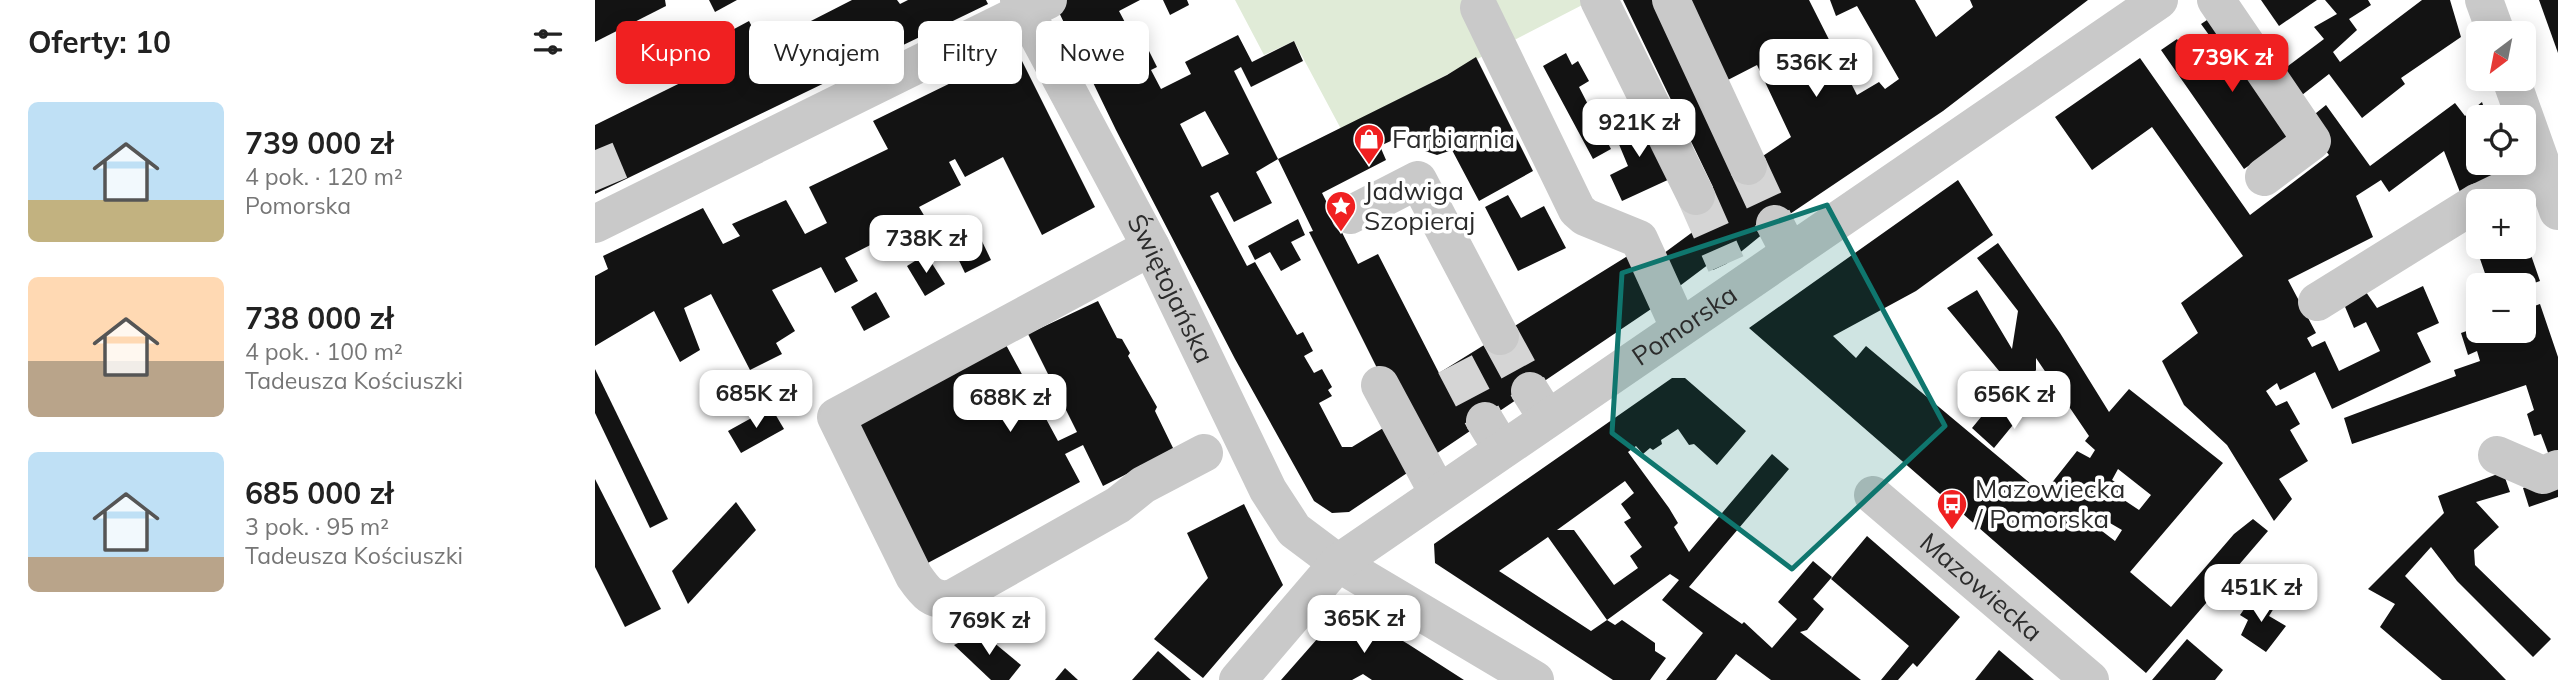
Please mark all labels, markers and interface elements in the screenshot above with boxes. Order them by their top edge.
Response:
chip: Kupno [616,21,735,84]
chip: Wynajem [749,21,904,84]
chip: Filtry [918,21,1022,84]
chip: Nowe [1036,21,1149,84]
north arrow [2466,21,2536,91]
map controls [2466,21,2536,343]
text: Oferty: 10 [28,23,171,61]
icon: filters [529,23,567,61]
pin: 739K zł [2167,34,2297,94]
pin: 536K zł [1751,40,1881,99]
text: 739K zł [2191,42,2273,71]
text: 536K zł [1775,47,1857,76]
pin: 921K zł [1574,100,1704,159]
button: locate [2466,105,2536,175]
text: 921K zł [1598,107,1680,136]
shop icon: Farbiarnia [1352,122,1386,166]
place label: Farbiarnia [1392,122,1515,155]
text: 739 000 zł [245,124,393,162]
icon: home [84,130,168,214]
text: 4 pok. · 120 m² [245,162,403,191]
place label: Jadwiga Szopieraj [1364,174,1475,237]
place icon: Jadwiga Szopieraj [1324,189,1358,233]
button: + [2466,189,2536,259]
text: Pomorska [245,191,351,220]
street label: Świętojańska [1120,208,1221,368]
pin: 738K zł [861,216,991,275]
text: 738K zł [885,223,967,252]
button: − [2466,273,2536,343]
street label: Pomorska [1625,277,1743,373]
text: 738 000 zł [245,299,393,337]
icon: home [84,305,168,389]
text: 4 pok. · 100 m² [245,337,403,366]
text: Tadeusza Kościuszki [245,366,463,395]
pin: 685K zł [691,370,821,430]
pin: 656K zł [1949,372,2079,431]
pin: 688K zł [945,374,1075,434]
text: 685K zł [715,378,797,407]
text: 656K zł [1973,379,2055,408]
text: 688K zł [969,382,1051,411]
place label: Mazowiecka / Pomorska [1974,472,2125,535]
text: 685 000 zł [245,474,393,512]
icon: home [84,480,168,564]
bus stop icon: Mazowiecka / Pomorska [1935,487,1969,531]
text: 3 pok. · 95 m² [245,512,389,541]
street label: Mazowiecka [1913,525,2049,648]
text: Tadeusza Kościuszki [245,541,463,570]
pin: 451K zł [2196,564,2326,624]
text: 451K zł [2220,572,2302,601]
pin: 365K zł [1299,596,1429,655]
pin: 769K zł [924,598,1054,657]
text: 365K zł [1323,603,1405,632]
text: 769K zł [948,605,1030,634]

